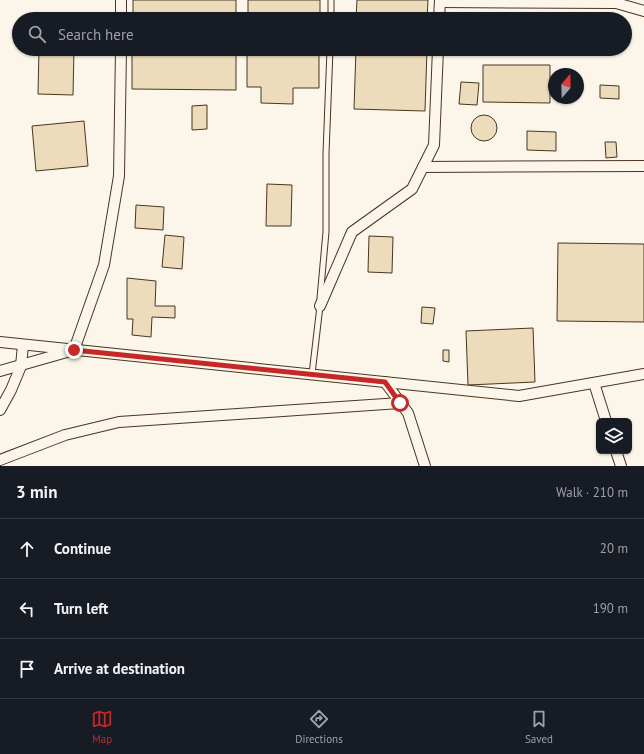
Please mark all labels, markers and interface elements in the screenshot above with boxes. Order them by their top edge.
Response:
search box [12,12,632,56]
icon: search [26,23,48,45]
text: Search here [58,25,134,44]
north arrow [548,68,584,104]
route end [65,341,83,359]
route start [391,394,409,412]
map controls [596,418,632,454]
button: layers [596,418,632,454]
text: 3 min [16,481,57,503]
text: Walk · 210 m [556,484,628,501]
icon: ahead [16,538,38,560]
text: Continue [54,539,111,558]
text: 20 m [600,540,628,557]
icon: left [16,598,38,620]
text: Turn left [54,599,108,618]
text: 190 m [593,600,628,617]
icon: arrive [16,658,38,680]
text: Arrive at destination [54,659,185,678]
tab: Map [91,708,113,746]
tab: Directions [295,708,343,746]
tab: Saved [525,708,553,746]

